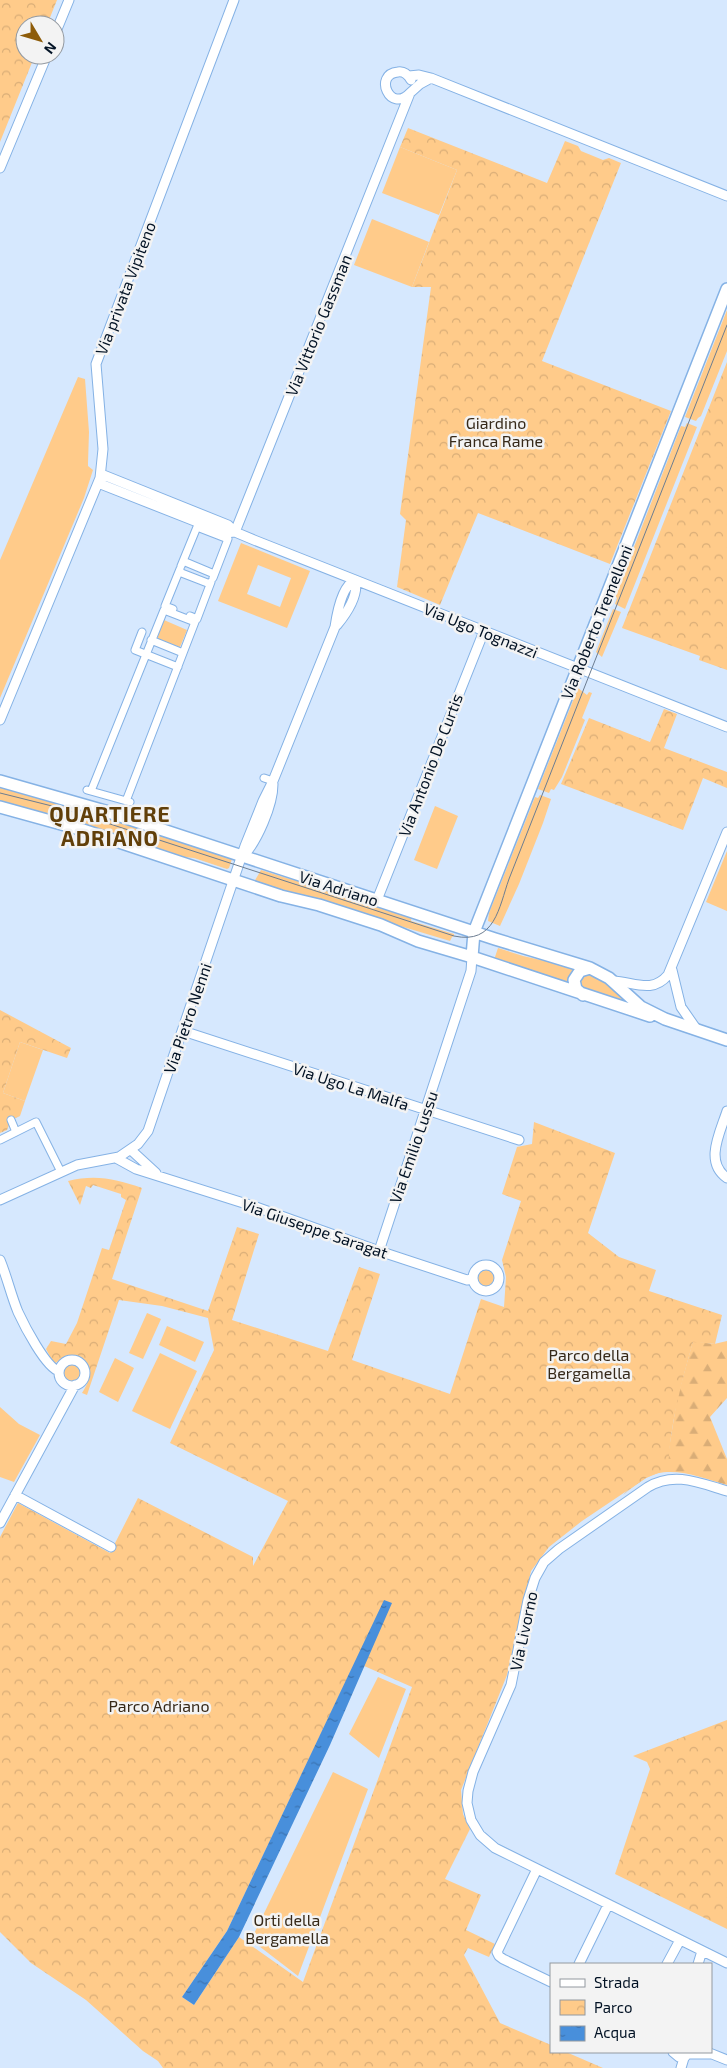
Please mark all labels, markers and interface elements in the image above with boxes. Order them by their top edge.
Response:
north arrow [15,15,65,65]
text: N [41,39,60,58]
street label: Via privata Vipiteno [91,219,159,357]
street label: Via Vittorio Gassman [281,251,355,399]
park label: Giardino Franca Rame [449,413,543,450]
street label: Via Roberto Tremelloni [556,542,636,702]
street label: Via Ugo Tognazzi [421,598,541,662]
street label: Via Antonio De Curtis [394,691,466,839]
district label: QUARTIERE ADRIANO [49,801,171,850]
street label: Via Adriano [297,866,381,910]
street label: Via Pietro Nenni [159,960,215,1076]
street label: Via Ugo La Malfa [290,1058,412,1114]
street label: Via Emilio Lussu [385,1089,441,1205]
street label: Via Giuseppe Saragat [239,1194,391,1262]
park label: Parco della Bergamella [547,1345,631,1382]
street label: Via Livorno [505,1590,541,1672]
park label: Parco Adriano [108,1696,210,1715]
park label: Orti della Bergamella [245,1910,329,1947]
legend [550,1963,712,2053]
text: Strada [594,1973,639,1991]
text: Parco [594,1998,633,2016]
text: Acqua [594,2023,636,2041]

